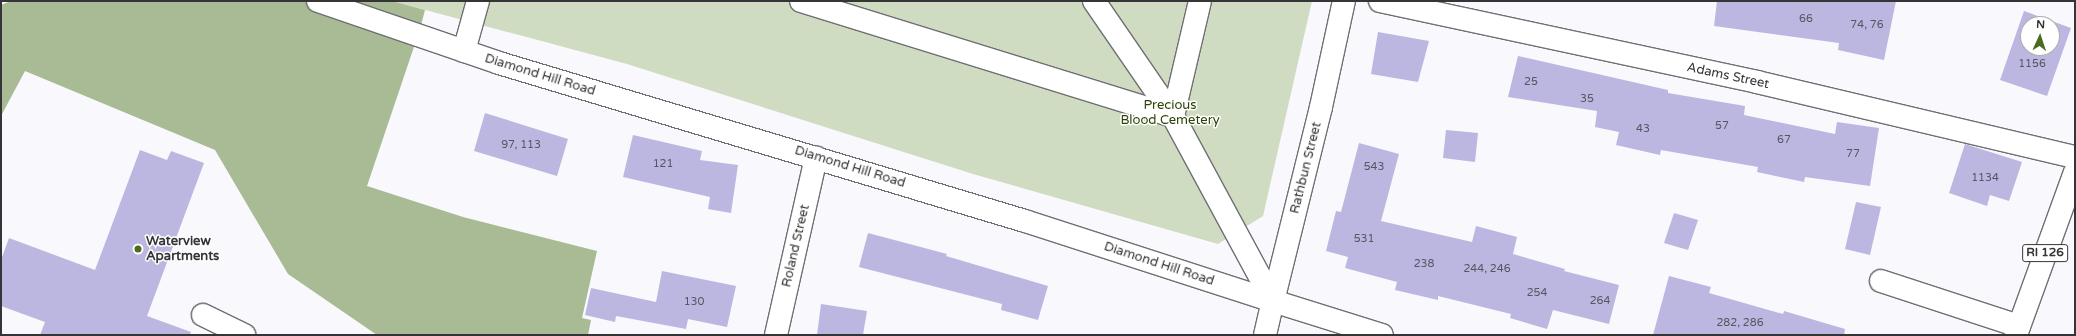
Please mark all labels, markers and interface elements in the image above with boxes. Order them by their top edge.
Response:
house number: 66 [1799,12,1813,26]
north arrow [2020,16,2060,56]
house number: 74, 76 [1850,18,1884,32]
text: N [2036,18,2045,31]
street label: Diamond Hill Road [483,51,597,99]
house number: 1156 [2018,57,2046,71]
street label: Adams Street [1685,60,1771,92]
house number: 25 [1524,75,1538,89]
house number: 35 [1580,92,1594,106]
park label: Precious Blood Cemetery [1120,98,1220,129]
house number: 57 [1715,119,1729,133]
street label: Rathbun Street [1287,121,1325,215]
house number: 43 [1636,122,1650,136]
house number: 67 [1777,133,1791,147]
house number: 97, 113 [501,138,541,152]
street label: Diamond Hill Road [793,143,907,191]
house number: 77 [1846,147,1860,161]
house number: 121 [653,157,673,171]
house number: 543 [1364,160,1384,174]
house number: 1134 [1971,171,1999,185]
street label: Roland Street [779,203,813,289]
house number: 531 [1354,232,1374,246]
place label: Waterview Apartments [146,234,219,265]
street label: Diamond Hill Road [1102,239,1216,289]
road number: RI 126 [2022,243,2068,263]
marker: Waterview Apartments [133,244,143,254]
house number: 238 [1414,257,1434,271]
house number: 244, 246 [1463,262,1511,276]
house number: 254 [1527,286,1547,300]
house number: 264 [1590,294,1610,308]
house number: 130 [684,295,704,309]
house number: 282, 286 [1716,316,1764,330]

